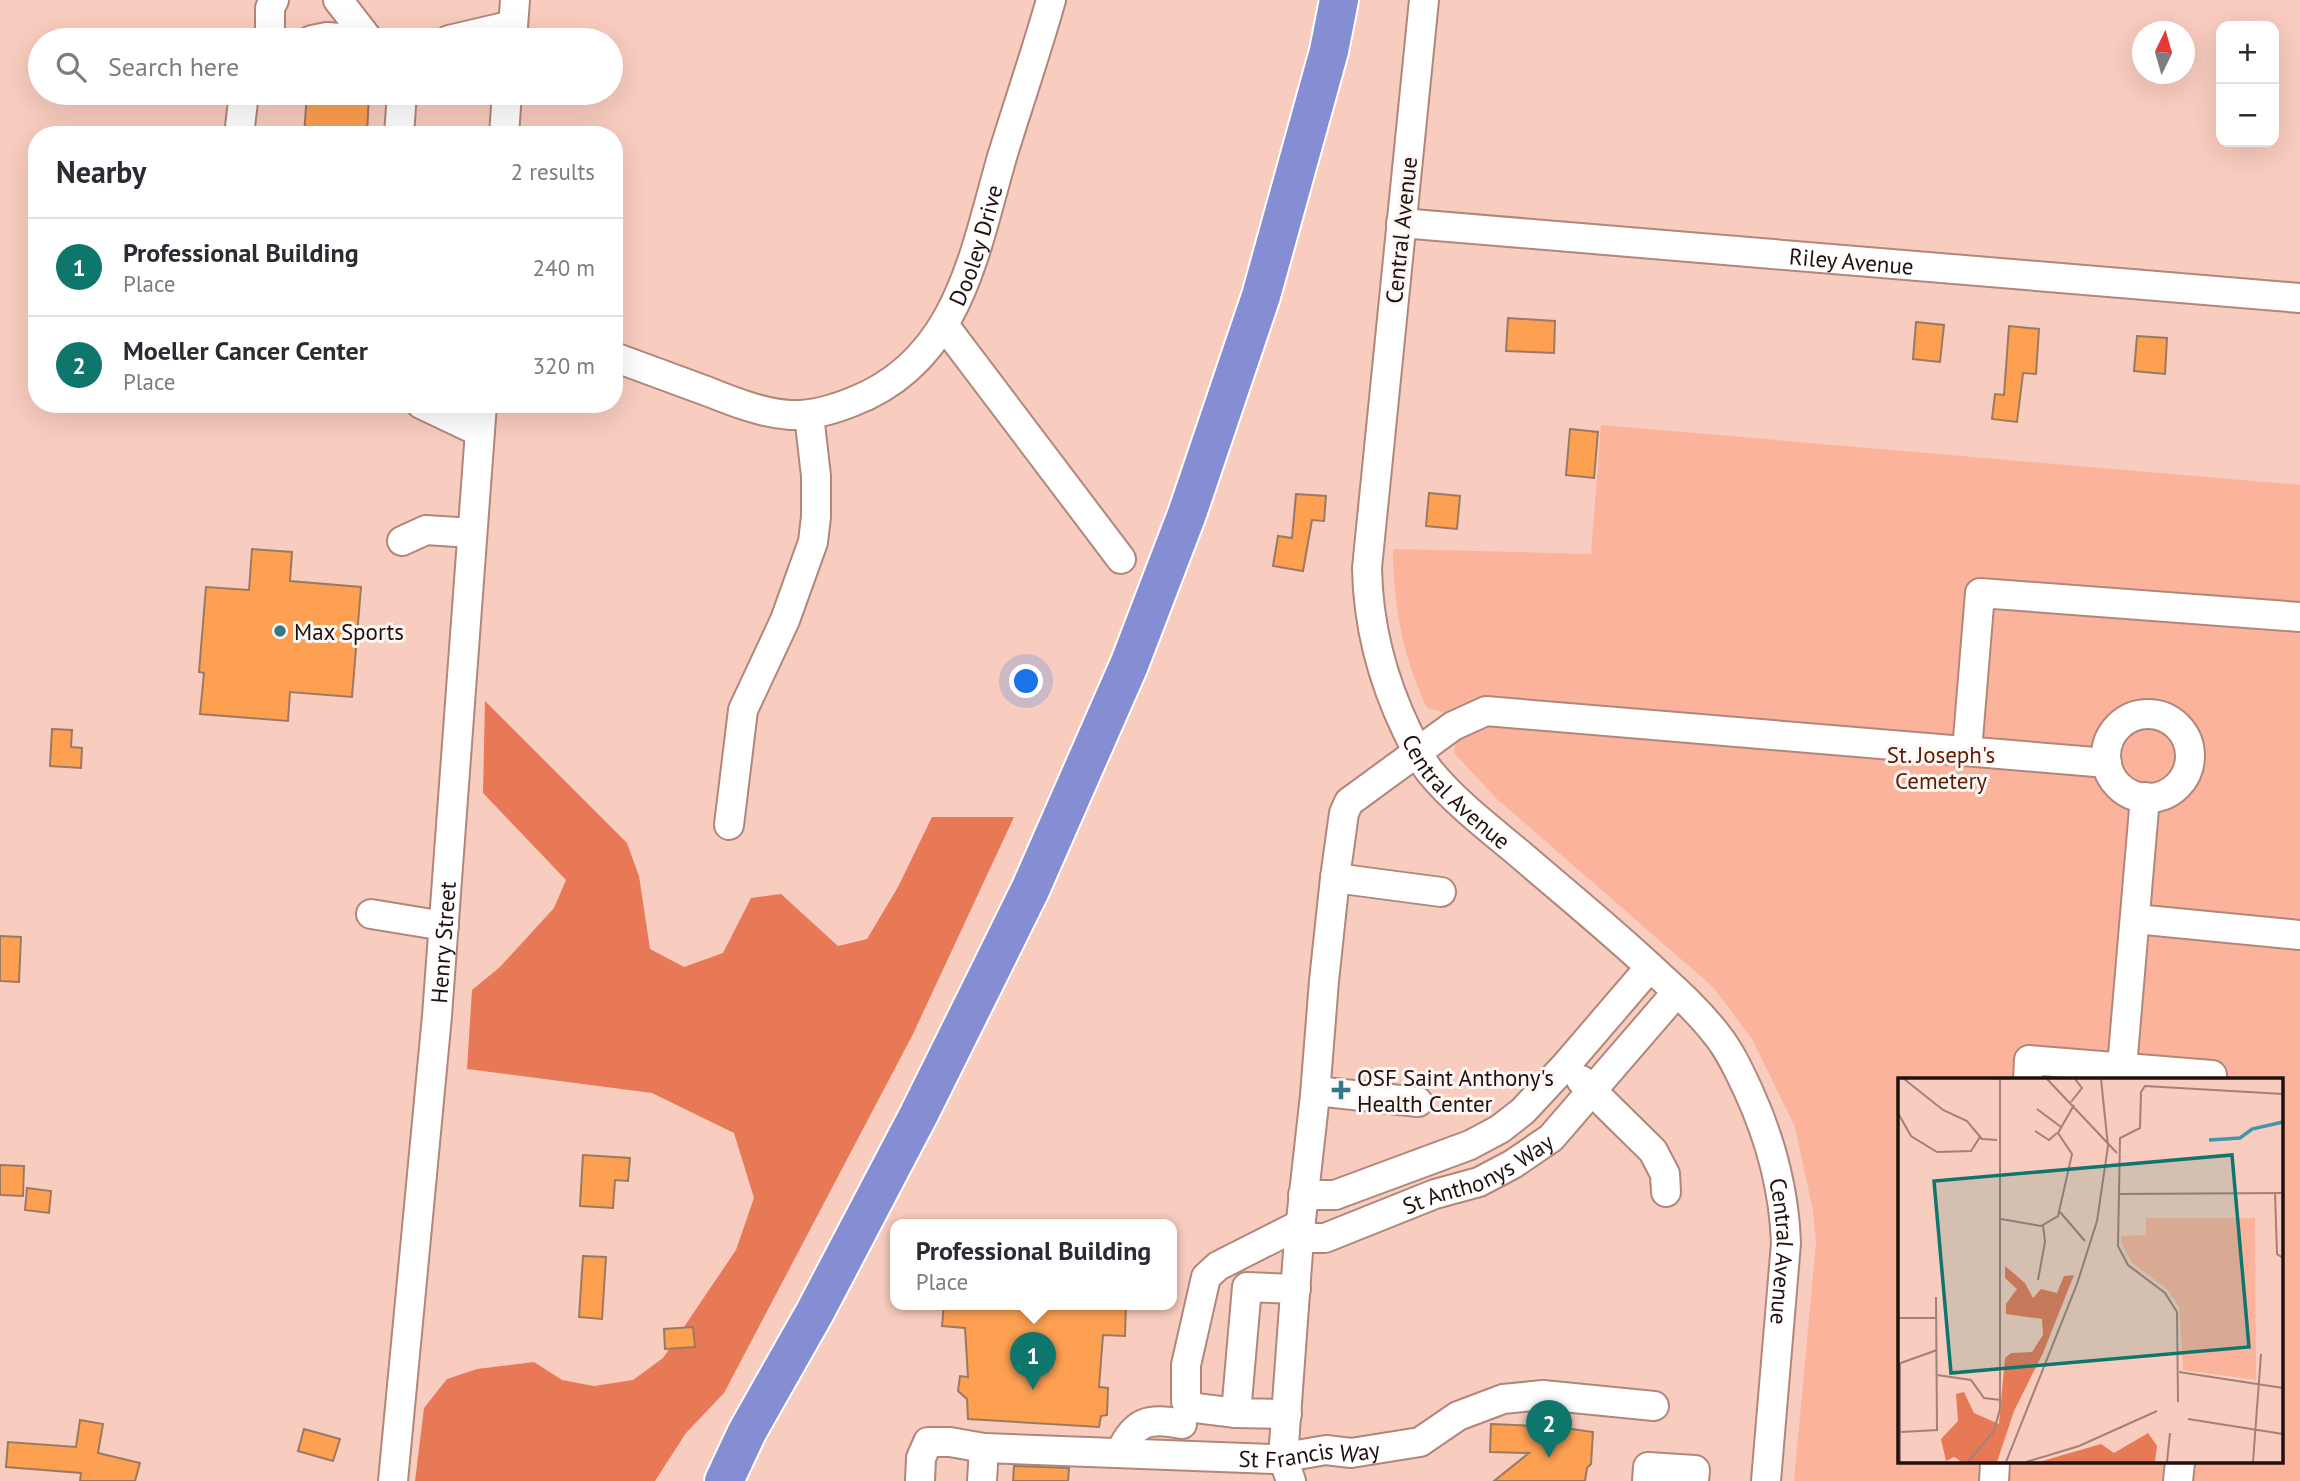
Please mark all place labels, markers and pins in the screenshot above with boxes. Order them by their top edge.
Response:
place label: Max Sports [294,617,404,646]
marker: Max Sports [272,623,288,639]
place label: OSF Saint Anthony's Health Center [1357,1063,1554,1118]
marker: OSF Saint Anthony's Health Center [1331,1080,1351,1100]
pin: 1 [1010,1332,1056,1390]
pin: 2 [1526,1400,1572,1458]

